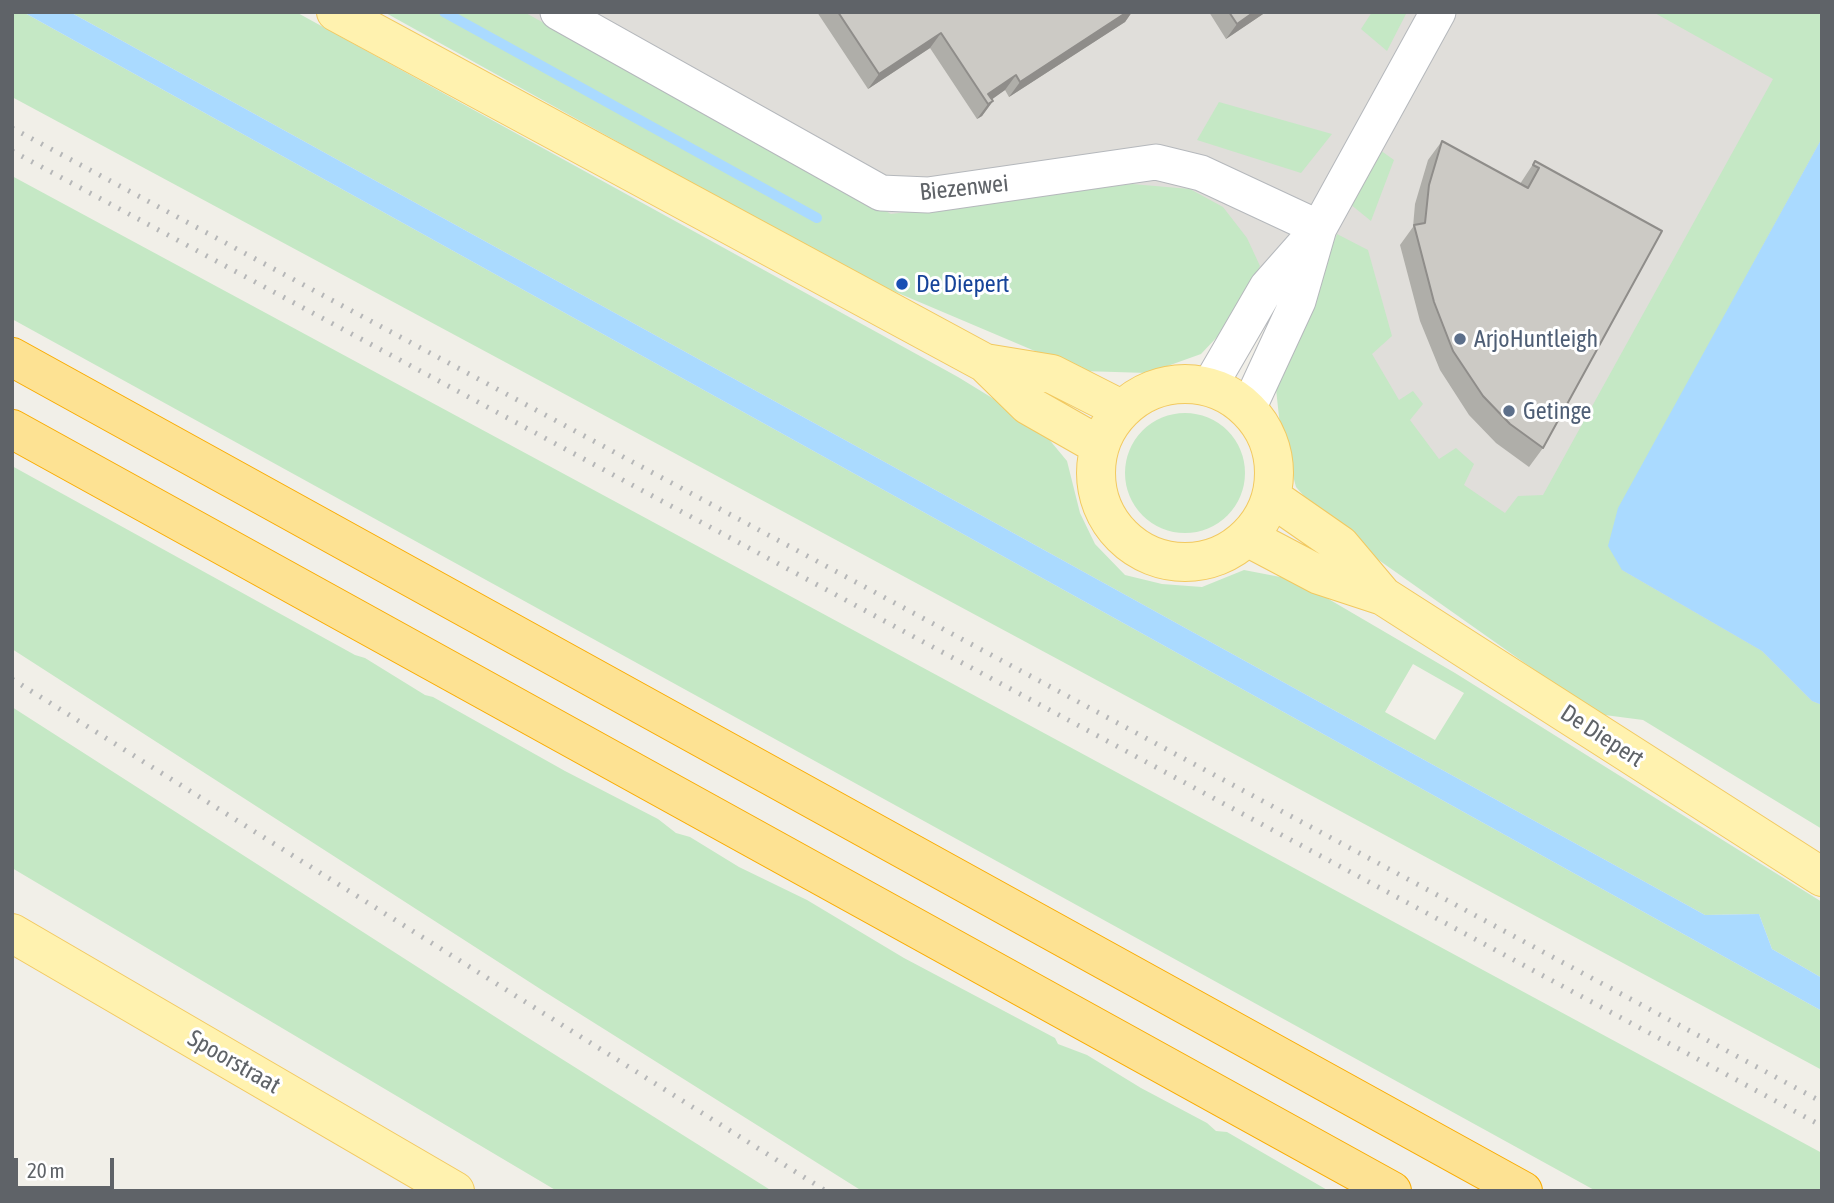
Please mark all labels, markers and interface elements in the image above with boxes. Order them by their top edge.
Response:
street label: Biezenwei [918,169,1010,207]
place label: De Diepert [916,270,1010,298]
marker: De Diepert [894,276,910,292]
place label: ArjoHuntleigh [1474,325,1598,353]
marker: ArjoHuntleigh [1452,331,1468,347]
place label: Getinge [1523,397,1591,425]
marker: Getinge [1501,403,1517,419]
street label: De Diepert [1555,698,1649,774]
street label: Spoorstraat [182,1024,286,1100]
scale bar [18,1144,117,1188]
text: 20 m [27,1158,65,1182]

